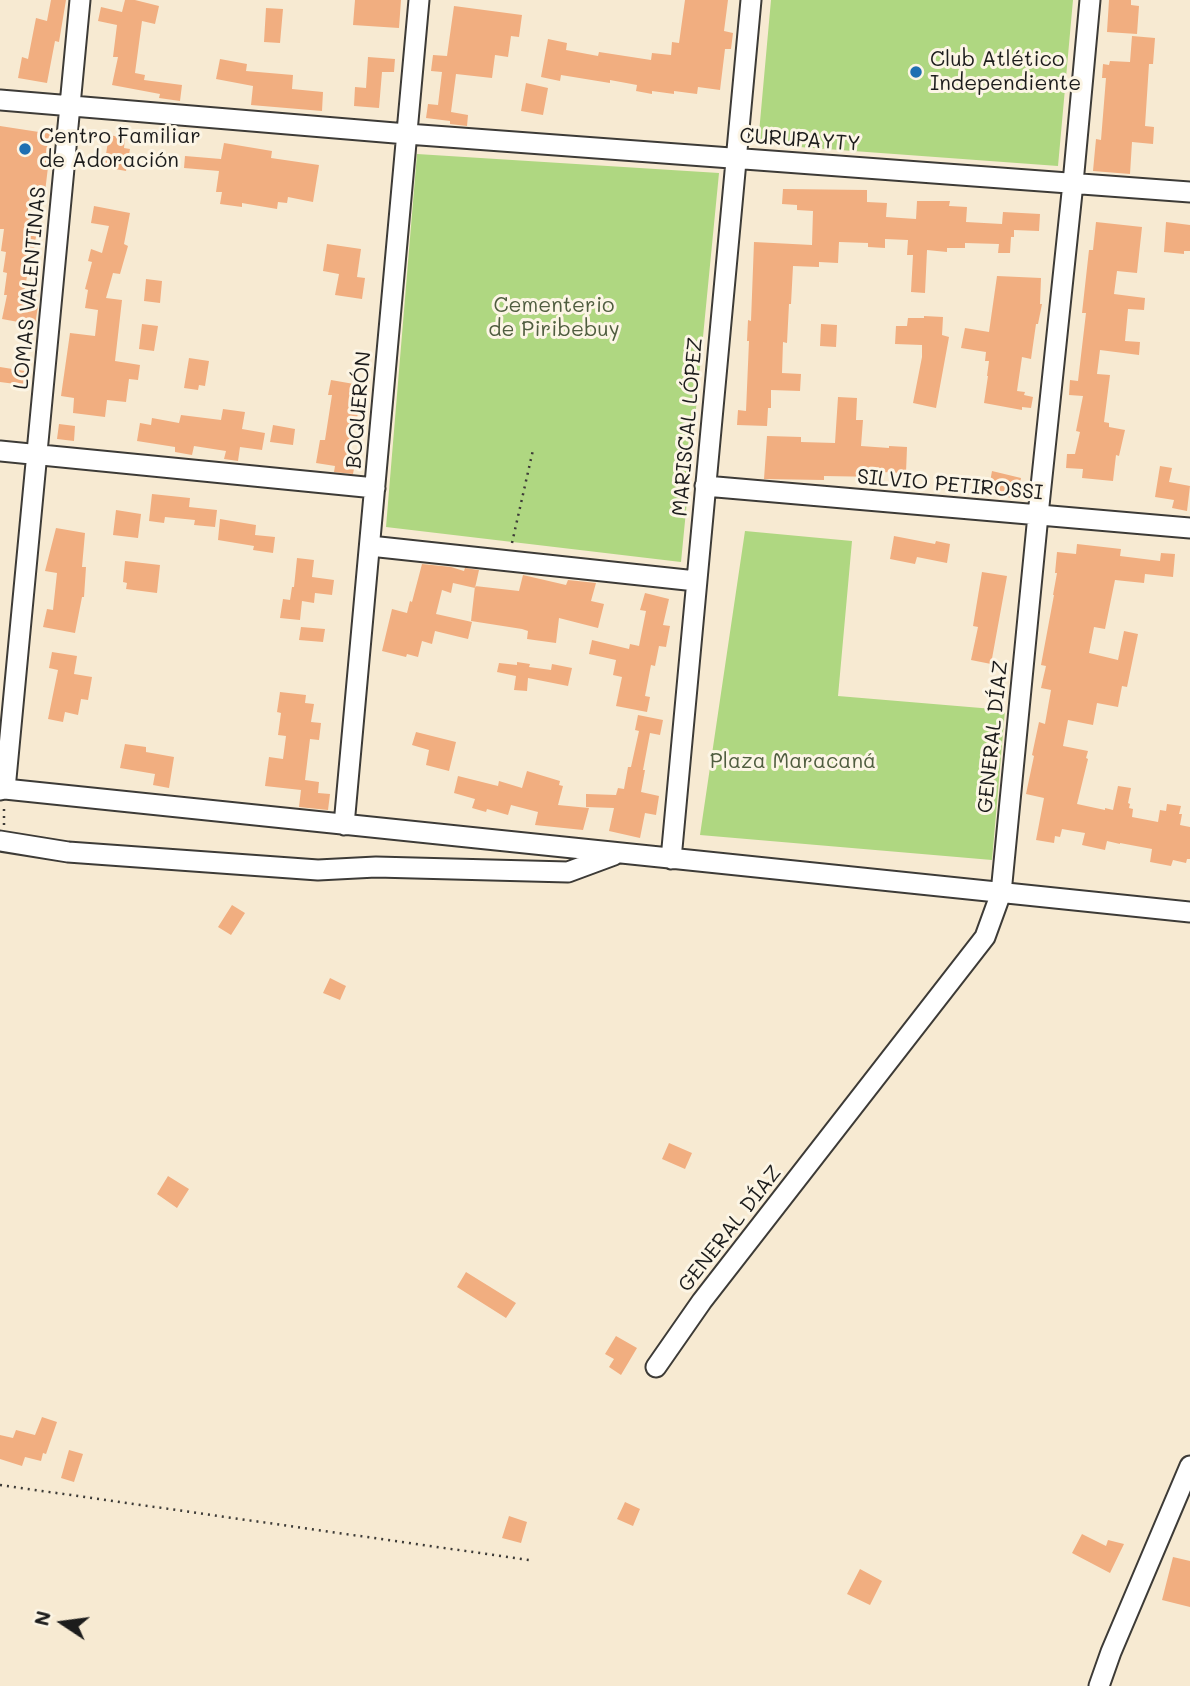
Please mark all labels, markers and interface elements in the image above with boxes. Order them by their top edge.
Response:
place label: Club Atlético Independiente [930,47,1081,97]
marker: Club Atlético Independiente [908,64,924,80]
street label: CURUPAYTY [739,123,861,157]
place label: Centro Familiar de Adoración [39,124,201,174]
marker: Centro Familiar de Adoración [17,141,33,157]
street label: LOMAS VALENTINAS [9,185,51,391]
park label: Cementerio de Piribebuy [488,293,620,343]
street label: MARISCAL LÓPEZ [668,336,708,518]
street label: BOQUERÓN [341,350,377,470]
street label: SILVIO PETIROSSI [856,464,1044,506]
street label: GENERAL DÍAZ [972,660,1014,814]
park label: Plaza Maracaná [710,749,876,775]
street label: GENERAL DÍAZ [673,1161,787,1297]
north arrow [28,1588,98,1658]
text: N [28,1608,56,1628]

